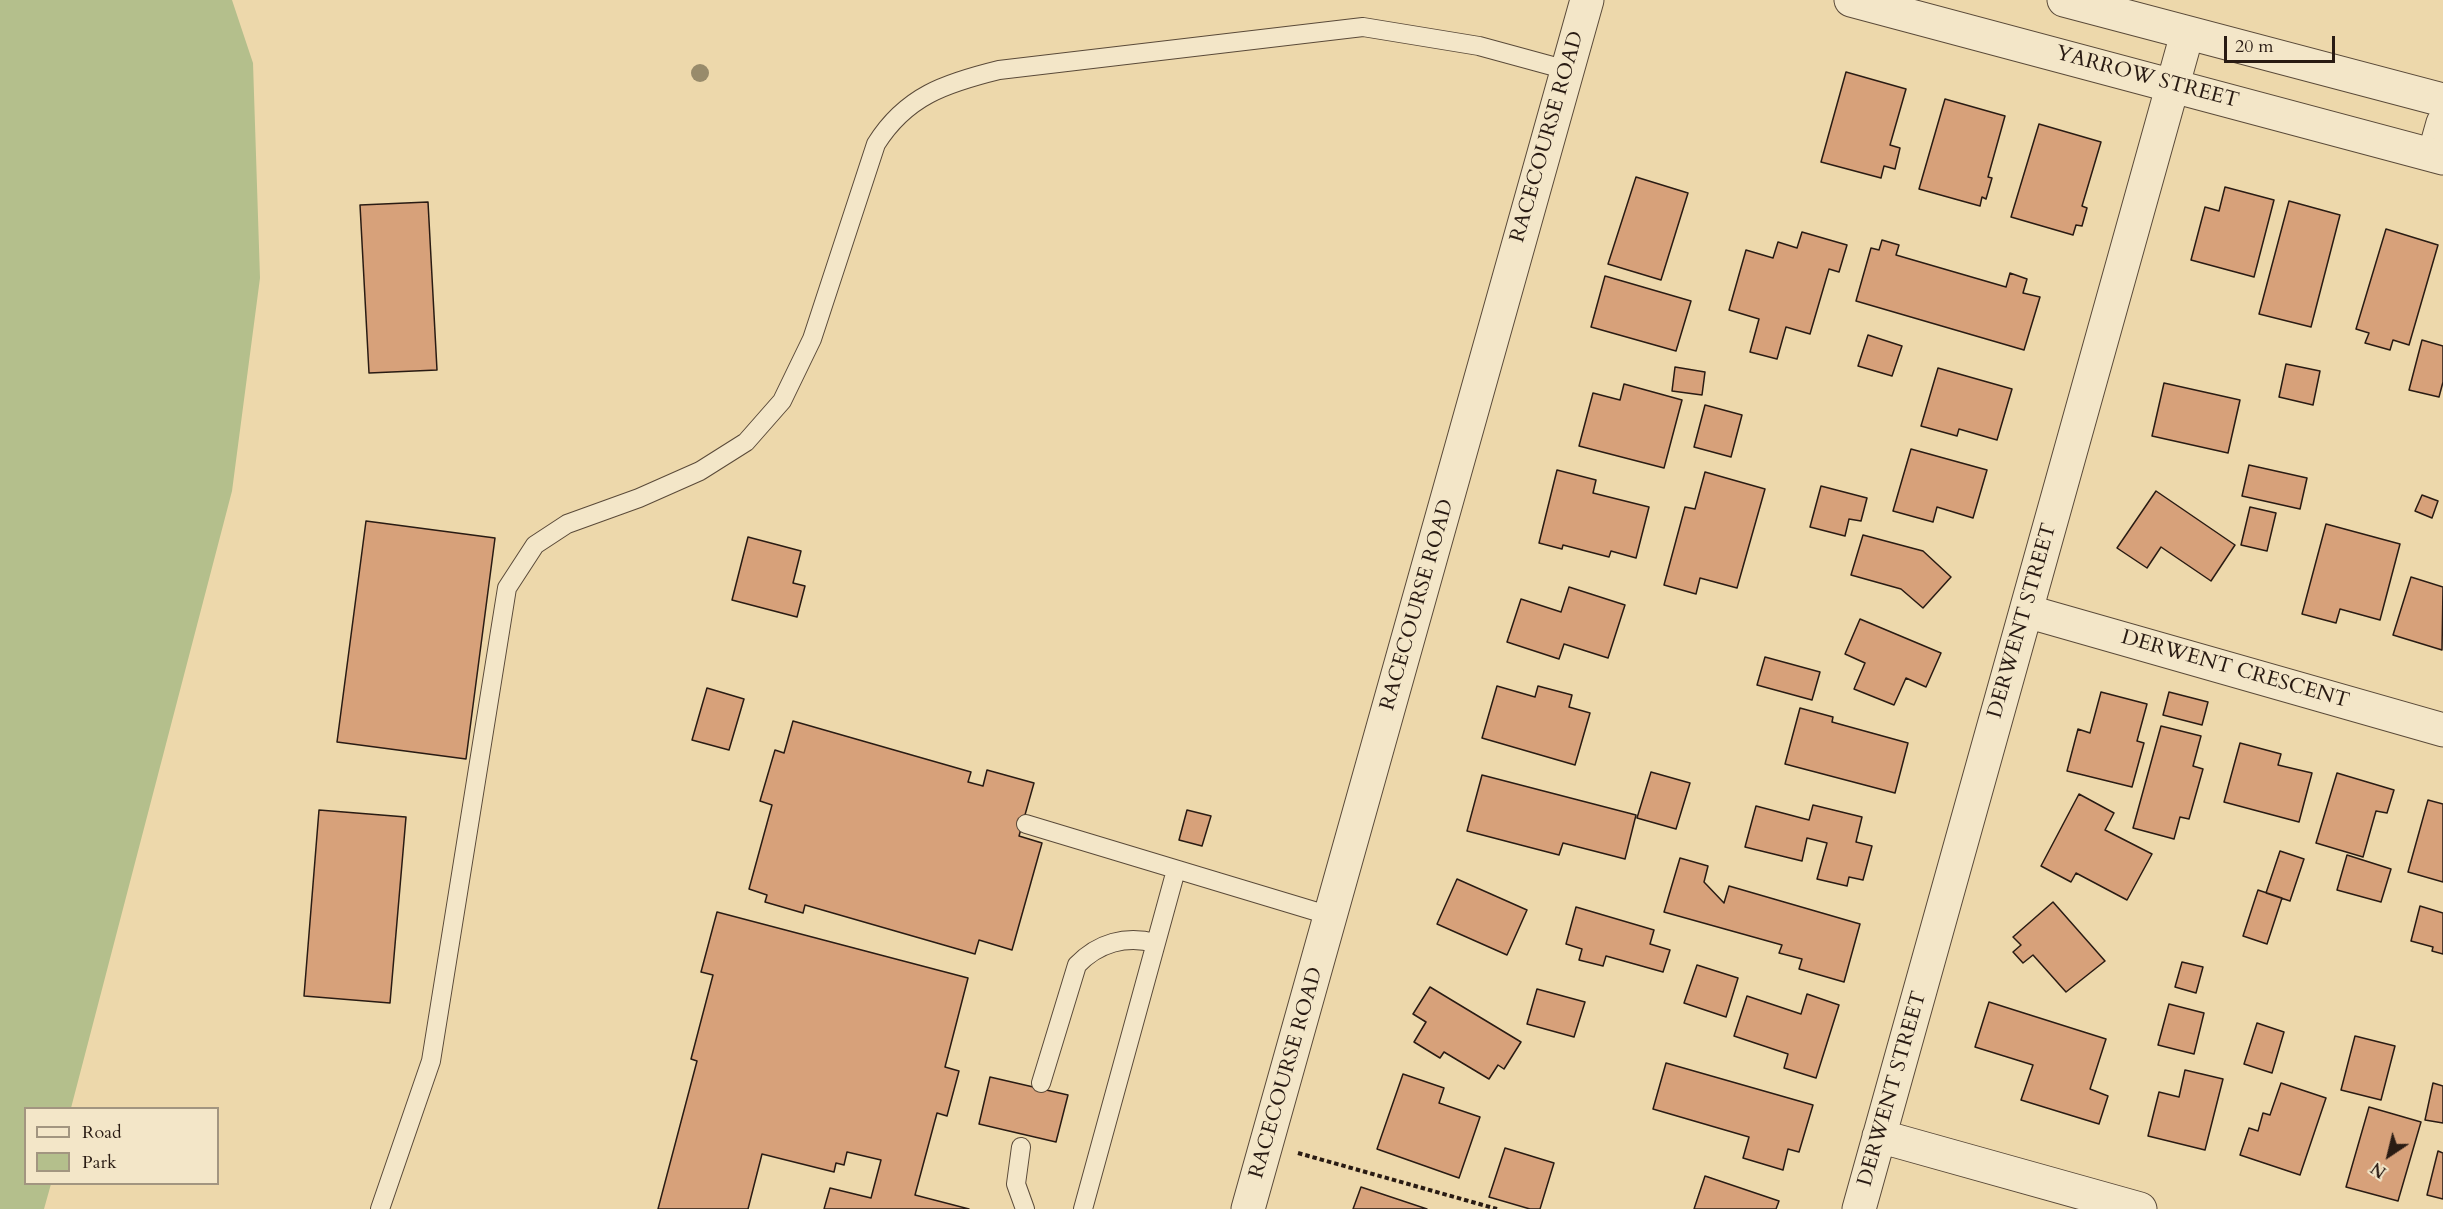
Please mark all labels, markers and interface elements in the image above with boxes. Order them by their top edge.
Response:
scale bar [2227,24,2338,62]
street label: RACECOURSE ROAD [1506,29,1590,245]
text: 20 m [2235,34,2274,59]
street label: YARROW STREET [2053,41,2241,115]
street label: RACECOURSE ROAD [1376,497,1460,713]
street label: DERWENT STREET [1983,521,2063,721]
street label: DERWENT CRESCENT [2118,625,2352,715]
street label: RACECOURSE ROAD [1245,965,1329,1181]
street label: DERWENT STREET [1853,989,1933,1189]
legend [24,1107,219,1185]
text: Road [82,1120,122,1145]
north arrow [2359,1125,2419,1185]
text: Park [82,1150,117,1175]
text: N [2367,1157,2391,1183]

